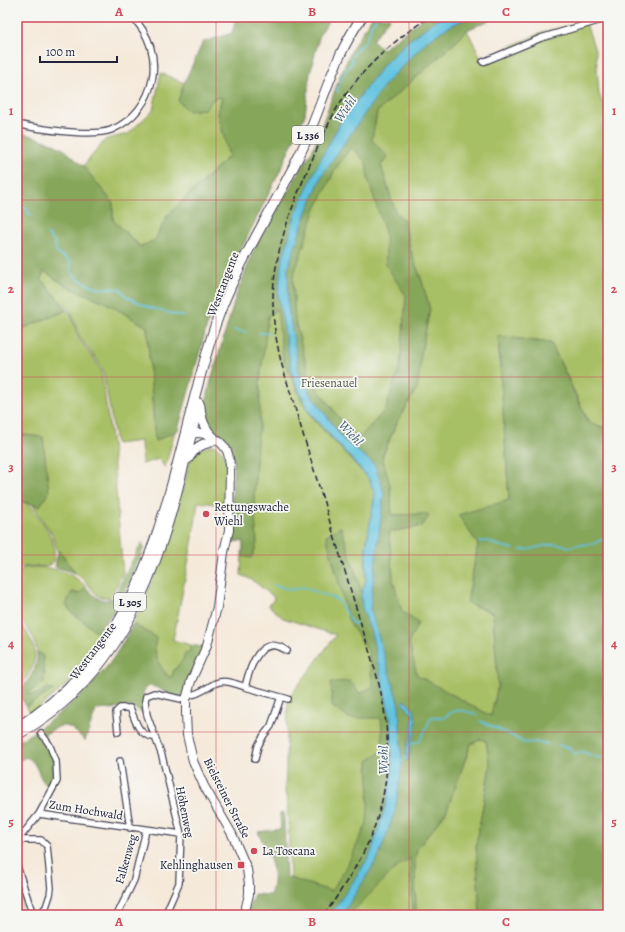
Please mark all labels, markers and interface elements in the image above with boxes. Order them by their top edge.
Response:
text: A [114,3,124,20]
text: B [308,3,316,20]
text: C [502,3,510,20]
scale bar [40,38,117,64]
text: 100 m [46,44,75,60]
water label: Wiehl [330,92,361,126]
text: 1 [9,102,14,119]
text: 1 [612,102,617,119]
road number: L 336 [292,126,324,144]
street label: Westtangente [203,249,243,319]
text: 2 [8,280,15,297]
text: 2 [611,280,618,297]
park label: Friesenauel [301,375,357,391]
water label: Wiehl [335,417,368,450]
text: 3 [8,458,14,475]
text: 3 [611,458,617,475]
place label: Rettungswache Wiehl [213,499,289,529]
marker: Rettungswache Wiehl [201,509,211,519]
road number: L 305 [114,593,146,611]
street label: Westtangente [66,619,120,684]
text: 4 [8,635,14,652]
text: 4 [611,635,617,652]
water label: Wiehl [374,745,392,775]
street label: Bielsteiner Straße [200,755,254,841]
street label: Höhenweg [172,785,198,839]
street label: Zum Hochwald [48,796,125,824]
text: 5 [8,813,14,830]
text: 5 [611,813,617,830]
street label: Falkenweg [111,832,141,886]
place label: La Toscana [262,843,316,859]
marker: La Toscana [249,846,259,856]
place label: Kehlinghausen [160,857,233,873]
marker: Kehlinghausen [236,860,246,870]
text: A [114,913,124,930]
text: B [308,913,316,930]
text: C [502,913,510,930]

